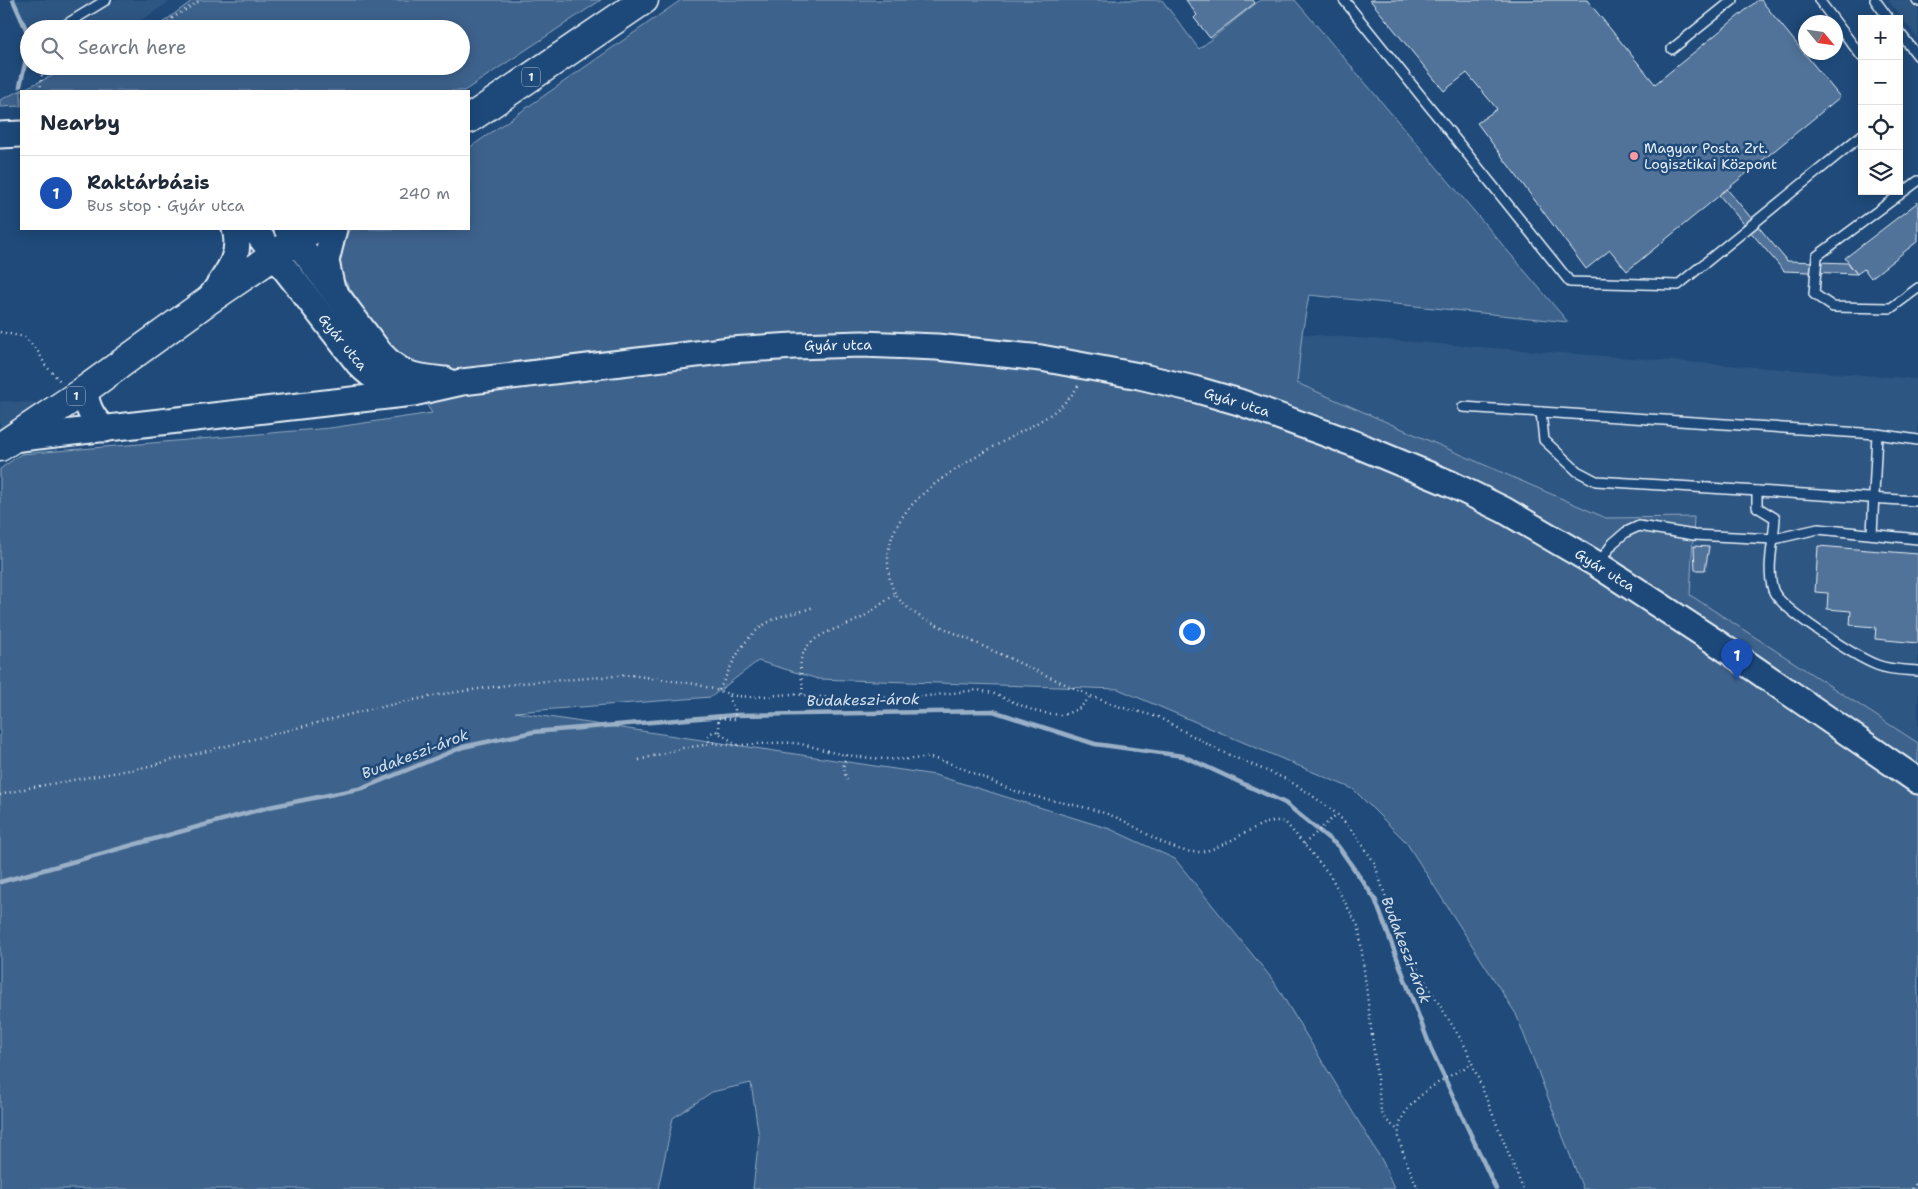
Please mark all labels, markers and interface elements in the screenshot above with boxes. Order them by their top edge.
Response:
north arrow [1798,15,1843,60]
map controls [1858,15,1903,195]
button: + [1858,15,1903,60]
search box [20,20,470,75]
icon: search [38,34,66,62]
text: Search here [78,35,187,60]
button: − [1858,60,1903,105]
road number: 1 [522,68,540,86]
button: locate [1858,105,1903,150]
text: Nearby [40,109,120,137]
place label: Magyar Posta Zrt. Logisztikai Központ [1644,139,1777,173]
marker: Magyar Posta Zrt. Logisztikai Központ [1628,150,1640,162]
button: layers [1858,150,1903,195]
text: Raktárbázis [87,170,210,195]
text: 1 [52,183,60,204]
text: 240 m [398,183,450,204]
text: Bus stop · Gyár utca [87,195,244,216]
street label: Gyár utca [315,310,371,374]
street label: Gyár utca [804,335,872,355]
street label: Gyár utca [1202,383,1272,421]
road number: 1 [67,386,85,406]
street label: Gyár utca [1572,544,1639,596]
your location [1179,619,1205,645]
pin: 1 [1721,639,1753,680]
water label: Budakeszi-árok [806,689,920,711]
water label: Budakeszi-árok [359,724,472,784]
water label: Budakeszi-árok [1376,894,1436,1007]

